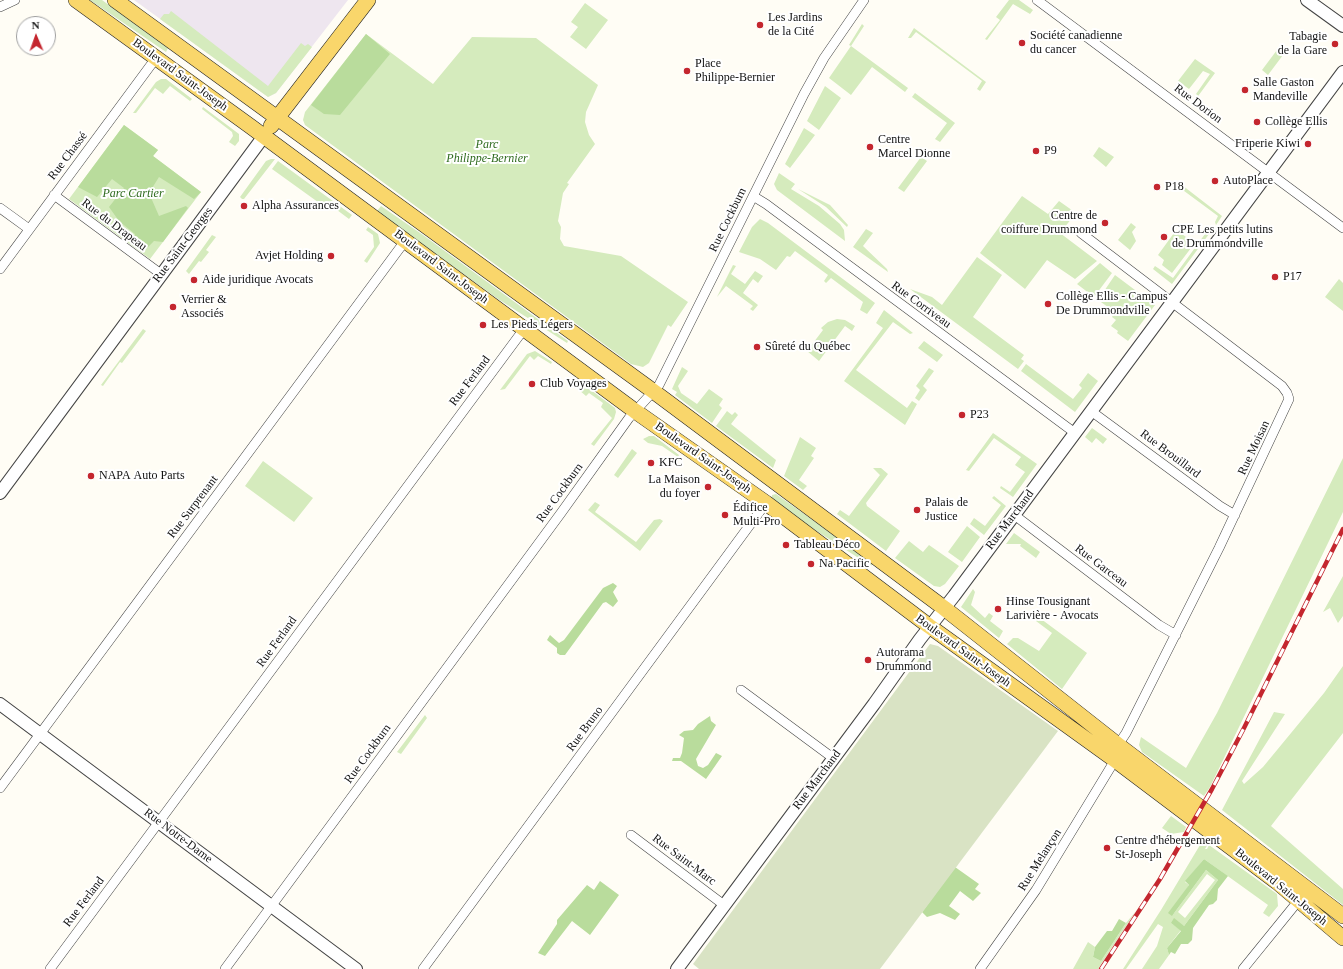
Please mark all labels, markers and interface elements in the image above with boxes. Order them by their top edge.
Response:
place label: Les Jardins de la Cité [768,11,822,39]
north arrow [16,16,56,56]
text: N [31,19,40,31]
marker: Les Jardins de la Cité [755,20,765,30]
place label: Société canadienne du cancer [1030,29,1122,57]
place label: Tabagie de la Gare [1278,30,1327,58]
street label: Boulevard Saint-Joseph [130,36,230,114]
marker: Société canadienne du cancer [1017,38,1027,48]
marker: Tabagie de la Gare [1330,39,1340,49]
place label: Place Philippe-Bernier [695,57,775,85]
marker: Place Philippe-Bernier [682,66,692,76]
place label: Salle Gaston Mandeville [1253,76,1314,104]
street label: Rue Dorion [1171,81,1225,127]
marker: Salle Gaston Mandeville [1240,85,1250,95]
place label: Collège Ellis [1265,115,1327,129]
marker: Collège Ellis [1252,117,1262,127]
street label: Rue Chassé [45,129,91,183]
place label: Centre Marcel Dionne [878,133,950,161]
place label: Friperie Kiwi [1235,137,1300,151]
park label: Parc Philippe-Bernier [446,138,528,166]
marker: Friperie Kiwi [1303,139,1313,149]
marker: Centre Marcel Dionne [865,142,875,152]
place label: P9 [1044,144,1057,158]
marker: P9 [1031,146,1041,156]
place label: AutoPlace [1223,174,1273,188]
marker: AutoPlace [1210,176,1220,186]
place label: P18 [1165,180,1184,194]
marker: P18 [1152,182,1162,192]
street label: Rue Cockburn [706,186,750,254]
park label: Parc Cartier [102,187,164,201]
street label: Rue du Drapeau [79,196,149,254]
place label: Alpha Assurances [252,199,339,213]
marker: Alpha Assurances [239,201,249,211]
street label: Rue Saint-Georges [150,204,216,286]
place label: Centre de coiffure Drummond [1001,209,1097,237]
marker: Centre de coiffure Drummond [1100,218,1110,228]
place label: CPE Les petits lutins de Drummondville [1172,223,1273,251]
street label: Boulevard Saint-Joseph [391,227,491,307]
marker: CPE Les petits lutins de Drummondville [1159,232,1169,242]
place label: Avjet Holding [255,249,323,263]
marker: Avjet Holding [326,251,336,261]
place label: P17 [1283,270,1302,284]
marker: P17 [1270,272,1280,282]
place label: Aide juridique Avocats [202,273,313,287]
marker: Aide juridique Avocats [189,275,199,285]
street label: Rue Corriveau [888,279,954,331]
place label: Collège Ellis - Campus De Drummondville [1056,290,1168,318]
place label: Verrier & Associés [181,293,227,321]
marker: Collège Ellis - Campus De Drummondville [1043,299,1053,309]
marker: Verrier & Associés [168,302,178,312]
place label: Les Pieds Légers [491,318,573,332]
marker: Les Pieds Légers [478,320,488,330]
place label: Sûreté du Québec [765,340,850,354]
marker: Sûreté du Québec [752,342,762,352]
street label: Rue Ferland [447,353,493,409]
place label: Club Voyages [540,377,607,391]
marker: Club Voyages [527,379,537,389]
place label: P23 [970,408,989,422]
marker: P23 [957,410,967,420]
street label: Boulevard Saint-Joseph [652,419,754,497]
street label: Rue Moisan [1235,419,1273,477]
street label: Rue Brouillard [1137,427,1203,481]
place label: KFC [659,456,682,470]
marker: KFC [646,458,656,468]
street label: Rue Cockburn [534,461,586,525]
place label: NAPA Auto Parts [99,469,185,483]
marker: NAPA Auto Parts [86,471,96,481]
street label: Rue Surprenant [165,473,221,541]
place label: La Maison du foyer [648,473,700,501]
marker: La Maison du foyer [703,482,713,492]
street label: Rue Marchand [983,487,1037,553]
place label: Palais de Justice [925,496,968,524]
place label: Édifice Multi-Pro [733,501,780,529]
marker: Palais de Justice [912,505,922,515]
marker: Édifice Multi-Pro [720,510,730,520]
place label: Tableau Déco [794,538,860,552]
marker: Tableau Déco [781,540,791,550]
street label: Rue Garceau [1072,542,1130,590]
place label: Na Pacific [819,557,869,571]
marker: Na Pacific [806,559,816,569]
place label: Hinse Tousignant Larivière - Avocats [1006,595,1098,623]
marker: Hinse Tousignant Larivière - Avocats [993,604,1003,614]
street label: Boulevard Saint-Joseph [913,612,1013,690]
street label: Rue Ferland [254,614,300,670]
place label: Autorama Drummond [876,646,931,674]
marker: Autorama Drummond [863,655,873,665]
street label: Rue Bruno [564,704,606,754]
street label: Rue Cockburn [342,722,394,786]
street label: Rue Marchand [790,747,844,813]
street label: Rue Notre-Dame [141,805,215,867]
street label: Rue Melançon [1015,826,1065,894]
street label: Rue Saint-Marc [649,831,719,889]
place label: Centre d'hébergement St-Joseph [1115,834,1220,862]
marker: Centre d'hébergement St-Joseph [1102,843,1112,853]
street label: Boulevard Saint-Joseph [1232,845,1330,929]
street label: Rue Ferland [61,874,107,930]

